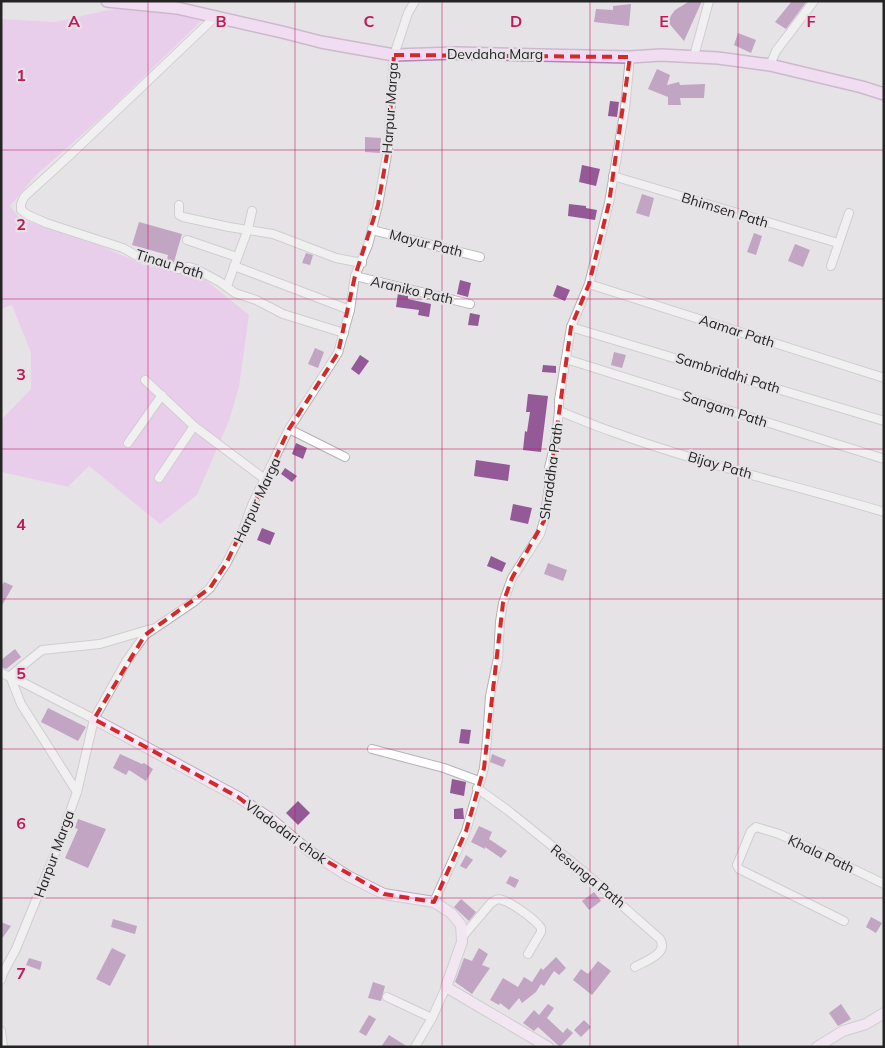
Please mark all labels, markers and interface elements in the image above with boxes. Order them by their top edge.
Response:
text: A [68,11,80,31]
text: B [215,11,227,31]
text: C [364,11,375,31]
text: D [510,11,522,31]
text: E [659,11,669,31]
text: F [806,11,816,31]
street label: Devdaha Marg [447,45,543,63]
street label: Harpur Marga [378,62,402,154]
text: 1 [16,65,26,85]
street label: Bhimsen Path [679,188,771,232]
text: 2 [16,214,26,234]
street label: Mayur Path [387,225,465,261]
street label: Tinau Path [134,245,206,283]
street label: Araniko Path [369,272,455,308]
street label: Aamar Path [697,310,777,352]
street label: Sambriddhi Path [673,349,783,397]
text: 3 [16,364,26,384]
street label: Sangam Path [680,387,770,431]
street label: Shraddha Path [535,421,567,521]
street label: Bijay Path [686,447,754,483]
street label: Harpur Marga [229,455,285,545]
text: 4 [16,514,26,534]
text: 5 [16,663,26,683]
street label: Vladodari chok [241,796,331,868]
street label: Harpur Marga [30,808,78,900]
text: 6 [16,813,26,833]
street label: Khala Path [785,831,857,877]
street label: Resunga Path [547,840,629,912]
text: 7 [16,963,26,983]

